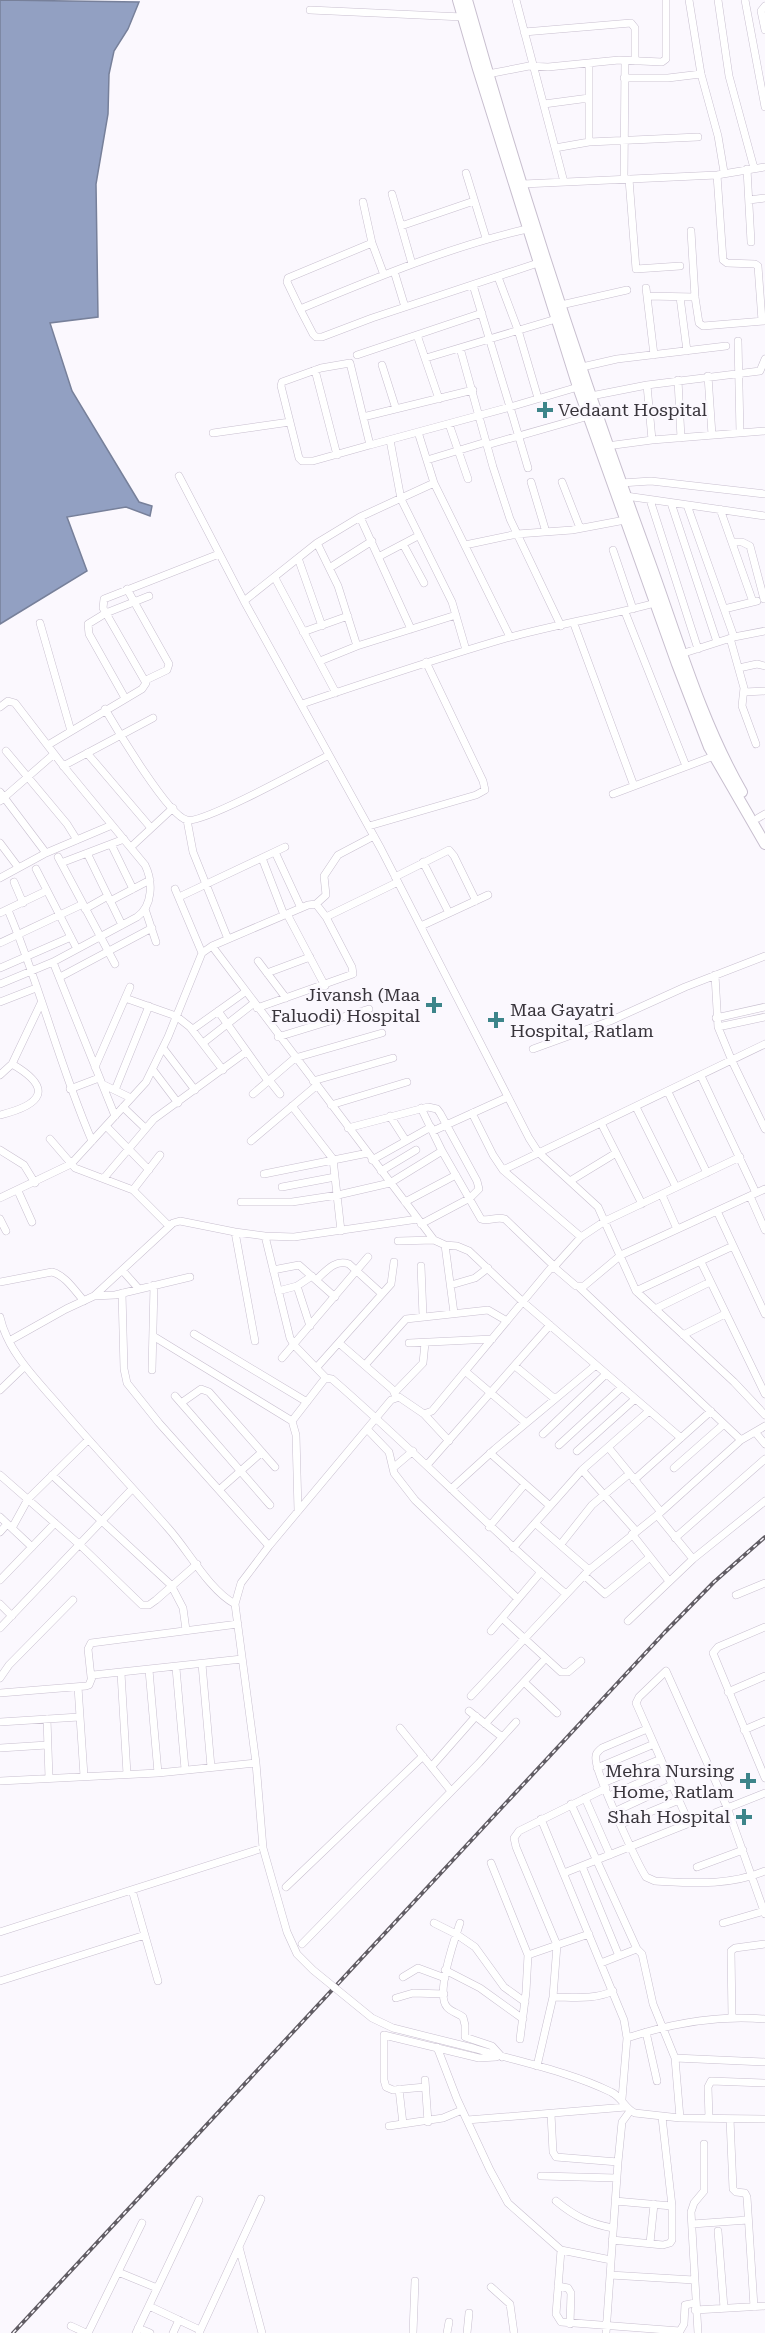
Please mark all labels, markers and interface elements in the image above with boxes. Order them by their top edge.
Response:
place label: Vedaant Hospital [558,399,708,420]
marker: Vedaant Hospital [536,401,554,419]
place label: Jivansh (Maa Faluodi) Hospital [271,984,420,1026]
marker: Jivansh (Maa Faluodi) Hospital [425,996,443,1014]
place label: Maa Gayatri Hospital, Ratlam [510,999,654,1041]
marker: Maa Gayatri Hospital, Ratlam [487,1011,505,1029]
place label: Mehra Nursing Home, Ratlam [605,1760,735,1802]
marker: Mehra Nursing Home, Ratlam [739,1772,757,1790]
place label: Shah Hospital [607,1806,730,1827]
marker: Shah Hospital [735,1808,753,1826]

